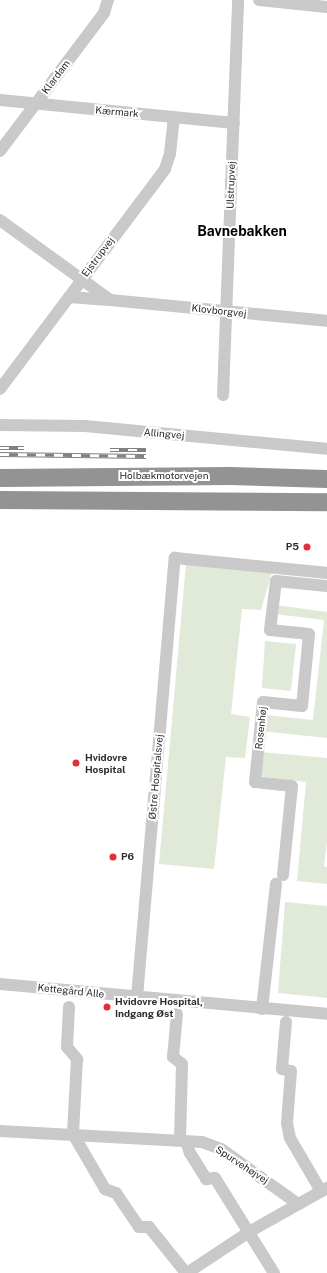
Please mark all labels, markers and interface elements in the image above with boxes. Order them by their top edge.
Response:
street label: Klardam [39,58,73,96]
street label: Kærmark [95,104,139,120]
street label: Ulstrupvej [224,161,238,209]
district label: Bavnebakken [197,223,287,239]
street label: Ejstrupvej [79,235,117,279]
street label: Klovborgvej [191,302,247,320]
street label: Allingvej [143,426,185,442]
street label: Holbækmotorvejen [119,470,209,482]
place label: P5 [286,541,299,553]
marker: P5 [302,542,312,552]
street label: Rosenhøj [253,706,269,750]
street label: Østre Hospitalsvej [146,734,166,820]
place label: Hvidovre Hospital [85,751,127,774]
marker: Hvidovre Hospital [70,757,82,769]
place label: P6 [121,851,134,863]
marker: P6 [108,852,118,862]
street label: Kettegård Alle [37,982,105,1000]
place label: Hvidovre Hospital, Indgang Øst [115,995,203,1018]
marker: Hvidovre Hospital, Indgang Øst [102,1002,112,1012]
street label: Spurvehøjvej [213,1143,271,1187]

